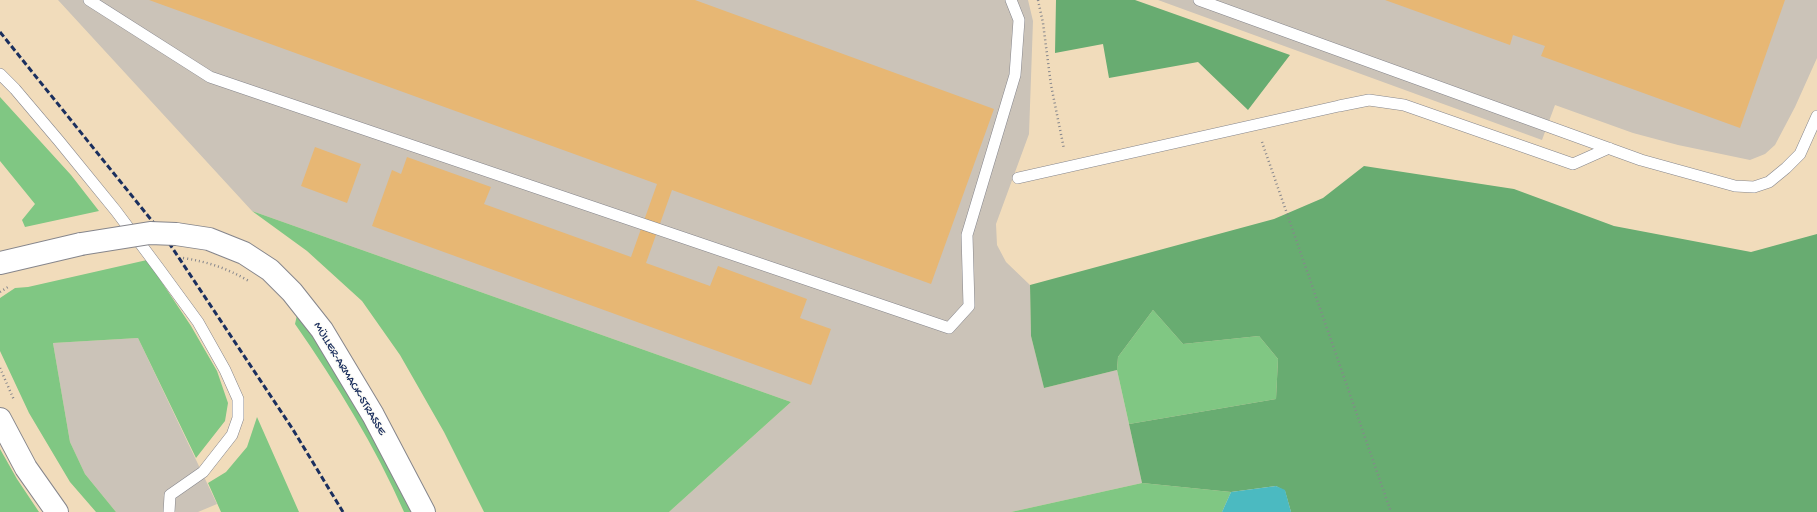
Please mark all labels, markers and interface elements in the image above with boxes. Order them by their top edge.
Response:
street label: MÜLLER-ARMACK-STRASSE [310,320,388,438]

